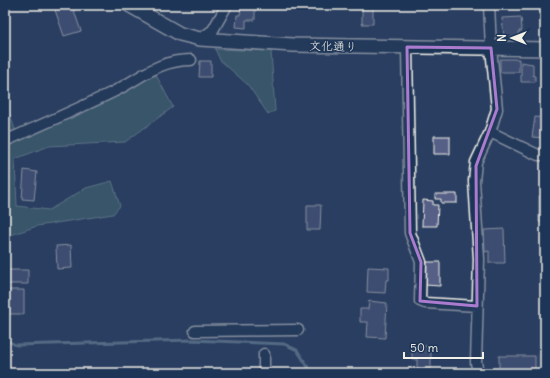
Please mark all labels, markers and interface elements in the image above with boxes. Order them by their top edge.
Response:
north arrow [492,18,532,58]
text: N [495,34,509,42]
street label: 文化通り [309,38,357,54]
scale bar [404,334,483,360]
text: 50 m [410,340,439,355]

